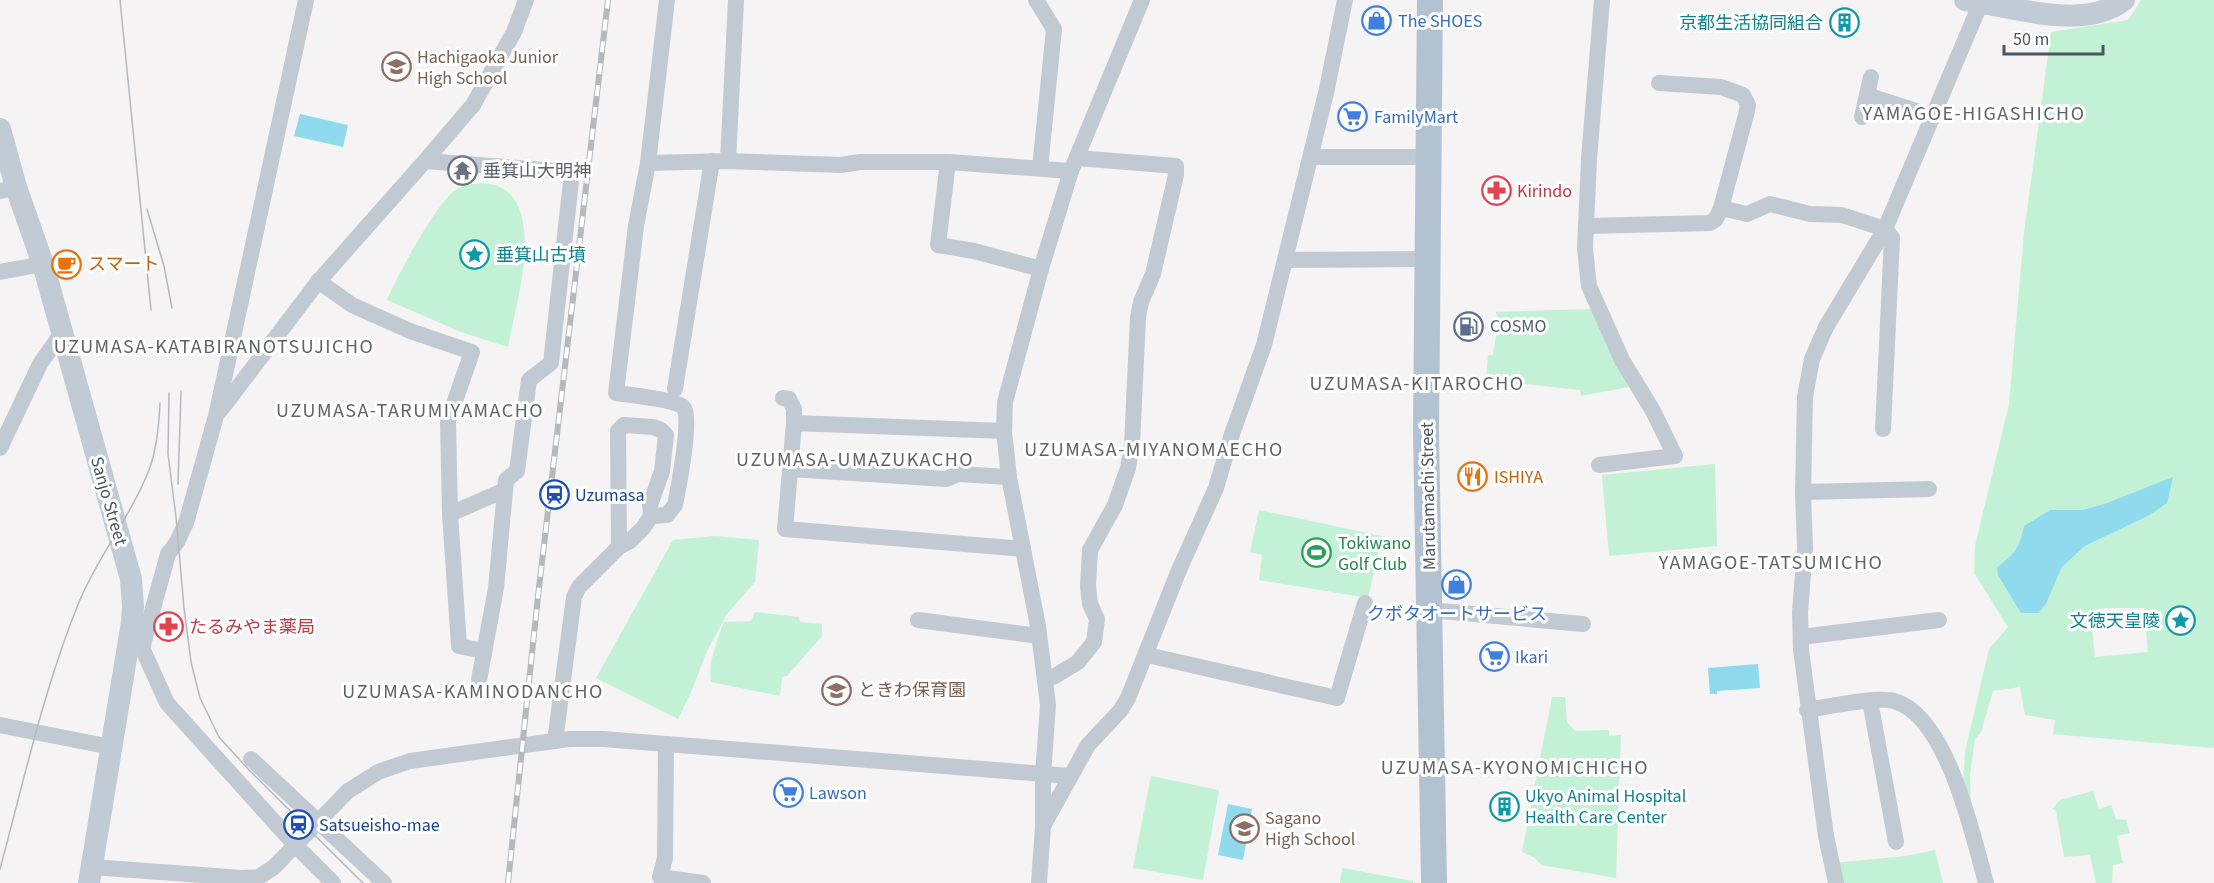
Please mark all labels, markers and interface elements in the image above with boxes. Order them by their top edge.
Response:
shop icon: The SHOES [1361,5,1393,37]
building icon: 京都生活協同組合 [1828,7,1860,39]
place label: The SHOES [1398,9,1482,34]
place label: 京都生活協同組合 [1679,11,1823,36]
scale bar [2004,18,2103,56]
text: 50 m [2013,27,2049,52]
place label: Hachigaoka Junior High School [417,45,559,91]
school or university icon: Hachigaoka Junior High School [380,51,412,83]
district label: YAMAGOE-HIGASHICHO [1862,100,2085,128]
supermarket icon: FamilyMart [1337,101,1369,133]
place label: FamilyMart [1374,105,1458,130]
temple icon: 垂箕山大明神 [446,155,478,187]
place label: 垂箕山大明神 [483,159,591,184]
pharmacy icon: Kirindo [1480,175,1512,207]
place label: Kirindo [1517,179,1572,204]
place icon: 垂箕山古墳 [459,239,491,271]
place label: 垂箕山古墳 [496,243,586,268]
cafe icon: スマート [51,248,83,280]
place label: スマート [88,252,159,277]
fuel station icon: COSMO [1453,310,1485,342]
place label: COSMO [1490,314,1546,339]
district label: UZUMASA-KATABIRANOTSUJICHO [54,333,374,361]
district label: UZUMASA-KITAROCHO [1309,370,1525,398]
district label: UZUMASA-TARUMIYAMACHO [276,397,544,425]
street label: Marutamachi Street [1415,422,1442,570]
district label: UZUMASA-MIYANOMAECHO [1024,436,1284,464]
district label: UZUMASA-UMAZUKACHO [736,446,974,474]
street label: Sanjo Street [84,454,133,549]
restaurant icon: ISHIYA [1457,461,1489,493]
place label: ISHIYA [1494,465,1543,490]
station icon: Uzumasa [538,479,570,511]
place label: Uzumasa [575,483,644,508]
place label: Tokiwano Golf Club [1338,531,1411,577]
sports icon: Tokiwano Golf Club [1301,537,1333,569]
district label: YAMAGOE-TATSUMICHO [1658,549,1883,577]
shop icon: クボタオートサービス [1441,569,1473,601]
place label: クボタオートサービス [1367,602,1547,627]
place icon: 文徳天皇陵 [2165,605,2197,637]
place label: 文徳天皇陵 [2070,609,2160,634]
pharmacy icon: たるみやま薬局 [152,611,184,643]
place label: たるみやま薬局 [189,615,315,640]
supermarket icon: Ikari [1478,641,1510,673]
place label: Ikari [1515,645,1548,670]
school or university icon: ときわ保育園 [821,674,853,706]
district label: UZUMASA-KAMINODANCHO [342,678,604,706]
place label: ときわ保育園 [858,678,966,703]
district label: UZUMASA-KYONOMICHICHO [1381,754,1649,782]
supermarket icon: Lawson [772,777,804,809]
place label: Lawson [809,781,867,806]
place label: Ukyo Animal Hospital Health Care Center [1525,784,1686,830]
building icon: Ukyo Animal Hospital Health Care Center [1488,790,1520,822]
place label: Sagano High School [1265,806,1355,852]
station icon: Satsueisho-mae [282,809,314,841]
school or university icon: Sagano High School [1228,812,1260,844]
place label: Satsueisho-mae [319,813,440,838]

